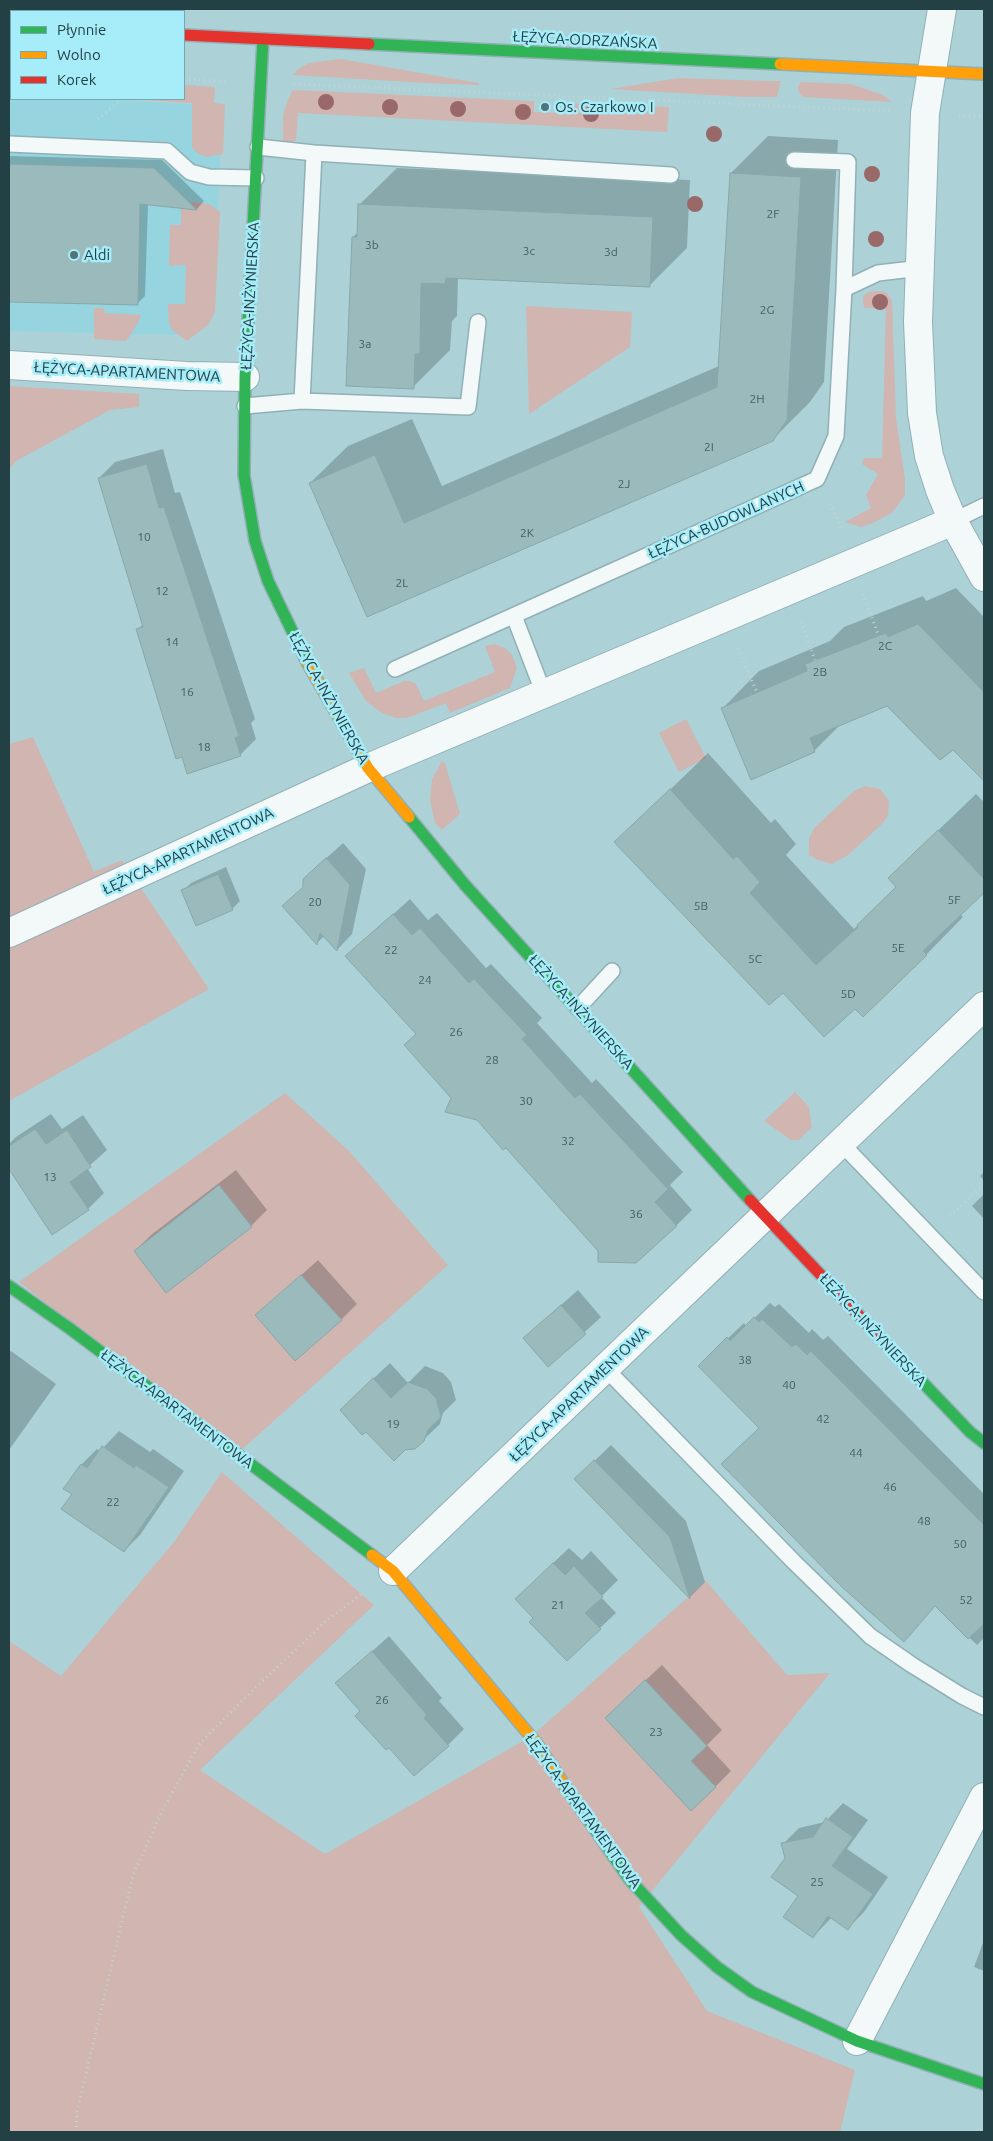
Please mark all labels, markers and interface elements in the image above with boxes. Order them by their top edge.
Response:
legend [10,10,185,100]
text: Płynnie [57,21,106,38]
street label: ŁĘŻYCA-ODRZAŃSKA [512,27,658,53]
text: Wolno [57,46,101,63]
text: Korek [57,71,96,88]
place label: Os. Czarkowo I [555,98,653,116]
marker: Os. Czarkowo I [539,101,551,113]
house number: 2F [766,207,780,221]
street label: ŁĘŻYCA-INŻYNIERSKA [237,221,263,371]
house number: 3b [365,238,379,252]
house number: 3c [523,244,535,258]
house number: 3d [604,245,618,259]
place label: Aldi [84,246,110,264]
marker: Aldi [68,249,80,261]
house number: 2G [760,303,774,317]
house number: 3a [359,337,371,351]
street label: ŁĘŻYCA-APARTAMENTOWA [33,358,221,386]
house number: 2H [749,392,765,406]
house number: 2I [704,440,714,454]
house number: 2J [618,477,630,491]
street label: ŁĘŻYCA-BUDOWLANYCH [645,477,807,563]
house number: 2K [520,526,534,540]
house number: 10 [137,530,151,544]
house number: 2L [396,576,408,590]
house number: 12 [155,584,169,598]
street label: ŁĘŻYCA-INŻYNIERSKA [285,629,373,767]
house number: 14 [165,635,179,649]
house number: 2C [878,639,892,653]
house number: 2B [813,665,827,679]
house number: 16 [180,685,194,699]
house number: 18 [197,740,211,754]
street label: ŁĘŻYCA-APARTAMENTOWA [100,803,276,899]
house number: 5F [947,893,961,907]
house number: 20 [308,895,322,909]
house number: 5B [694,899,708,913]
house number: 5E [891,941,905,955]
house number: 22 [384,943,398,957]
street label: ŁĘŻYCA-INŻYNIERSKA [525,951,637,1073]
house number: 5C [748,952,762,966]
house number: 24 [418,973,432,987]
house number: 5D [840,987,856,1001]
house number: 26 [449,1025,463,1039]
house number: 28 [485,1053,499,1067]
house number: 30 [519,1094,533,1108]
house number: 32 [561,1134,575,1148]
house number: 13 [43,1170,57,1184]
house number: 36 [629,1207,643,1221]
street label: ŁĘŻYCA-INŻYNIERSKA [816,1270,930,1390]
street label: ŁĘŻYCA-APARTAMENTOWA [506,1323,652,1465]
street label: ŁĘŻYCA-APARTAMENTOWA [97,1346,257,1472]
house number: 38 [738,1353,752,1367]
house number: 40 [782,1378,796,1392]
house number: 42 [816,1412,830,1426]
house number: 19 [386,1417,400,1431]
house number: 44 [849,1446,863,1460]
house number: 46 [883,1480,897,1494]
house number: 22 [106,1495,120,1509]
house number: 48 [917,1514,931,1528]
house number: 50 [953,1537,967,1551]
house number: 52 [959,1593,973,1607]
house number: 21 [551,1598,565,1612]
house number: 26 [375,1693,389,1707]
house number: 23 [649,1725,663,1739]
street label: ŁĘŻYCA-APARTAMENTOWA [521,1730,645,1892]
house number: 25 [810,1875,824,1889]

